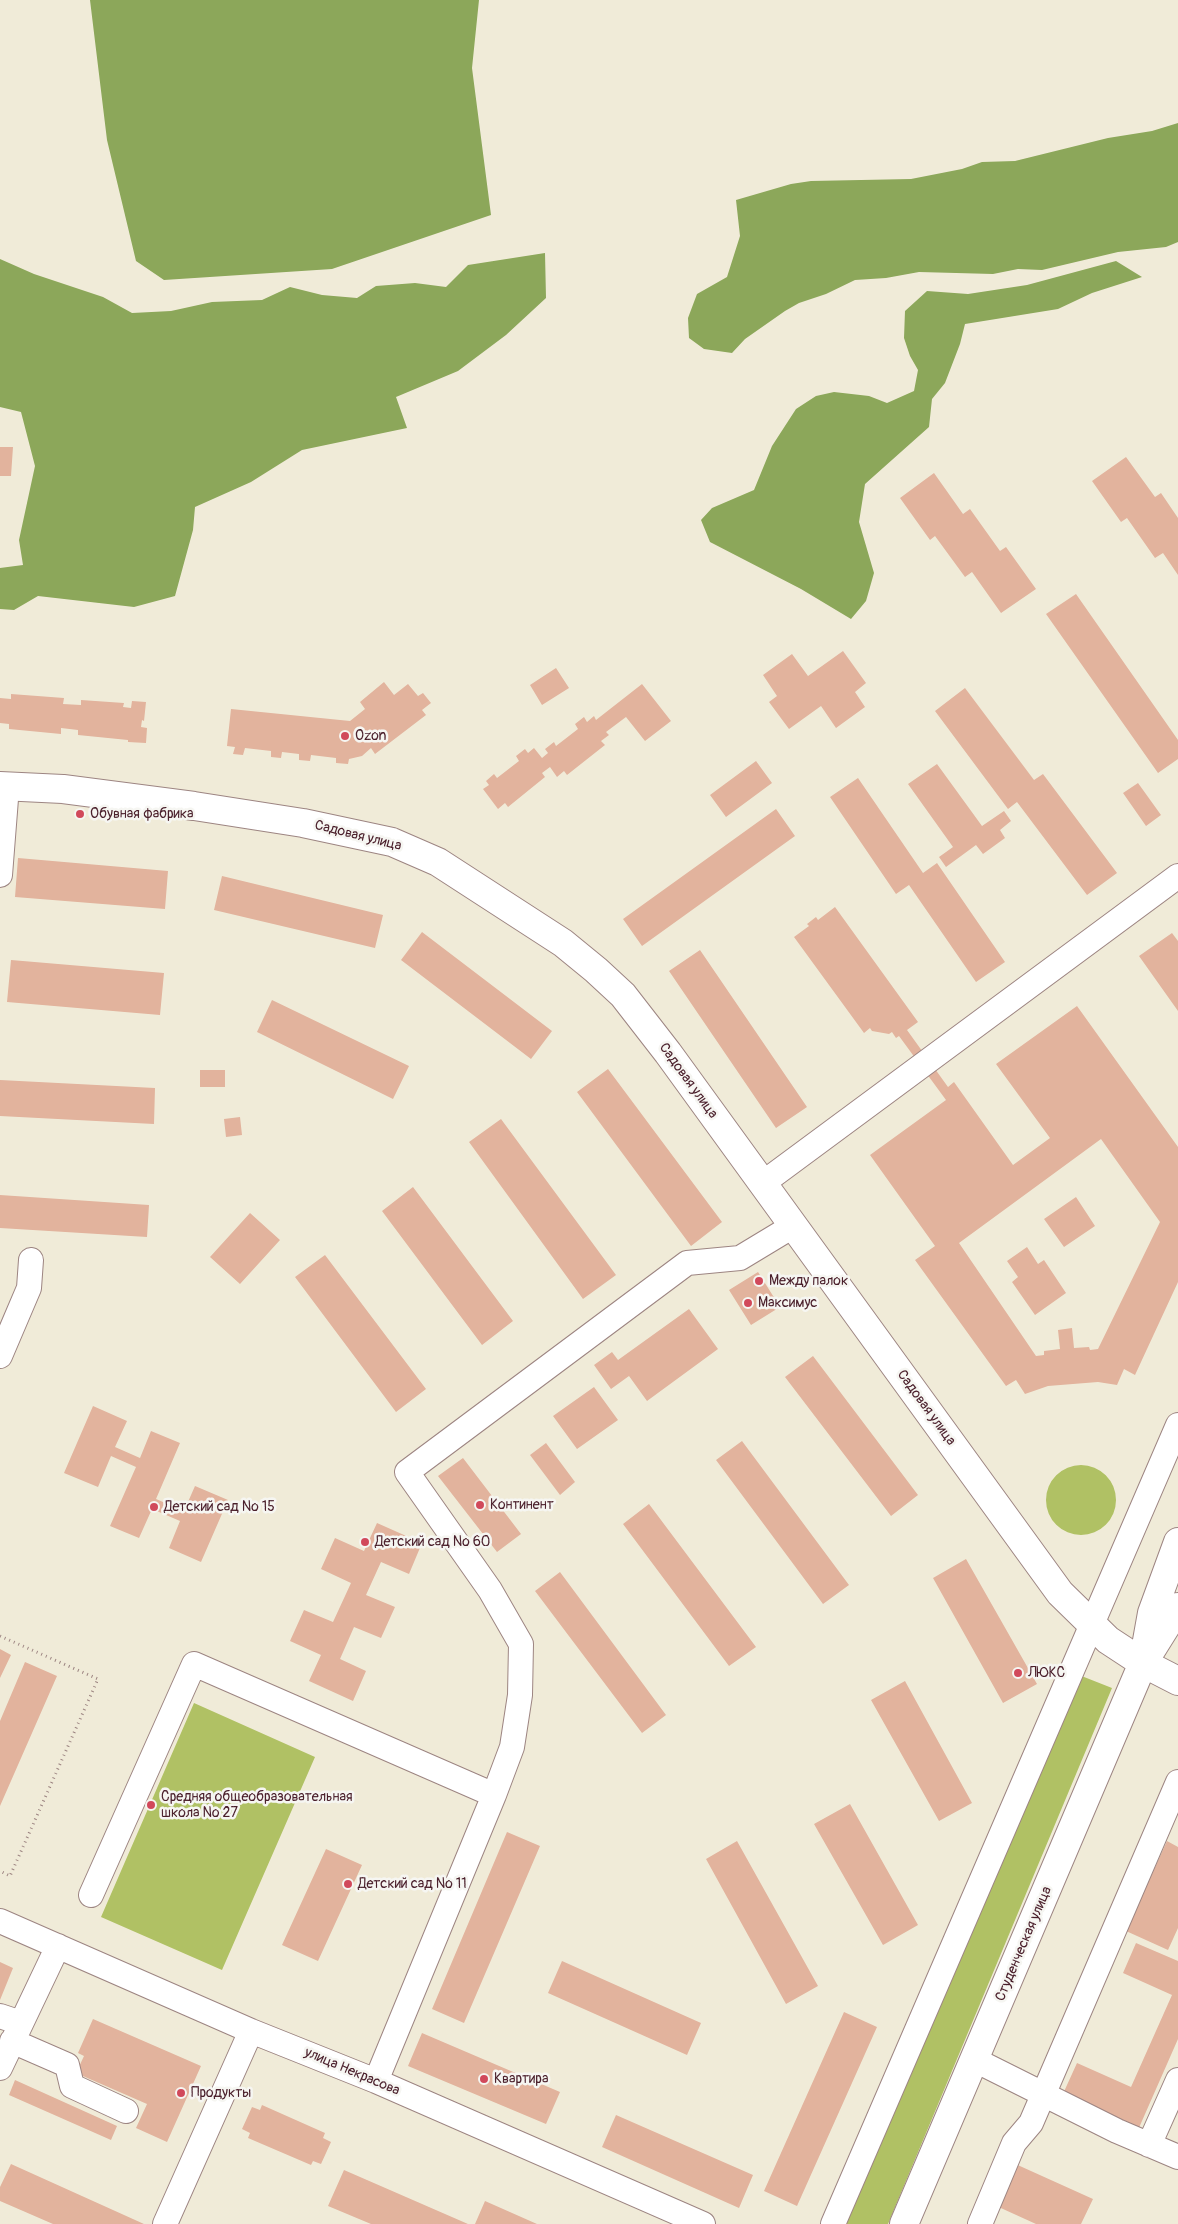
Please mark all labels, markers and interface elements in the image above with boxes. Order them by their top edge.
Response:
place label: Ozon [355,728,386,744]
marker: Ozon [339,730,351,742]
place label: Обувная фабрика [90,806,193,822]
marker: Обувная фабрика [74,808,86,820]
street label: Садовая улица [313,817,403,855]
street label: Садовая улица [655,1040,721,1122]
place label: Между палок [769,1273,848,1289]
marker: Между палок [753,1275,765,1287]
place label: Максимус [758,1295,817,1311]
marker: Максимус [742,1297,754,1309]
street label: Садовая улица [893,1367,959,1449]
place label: Континент [490,1497,554,1513]
place label: Детский сад № 15 [164,1499,275,1515]
marker: Континент [474,1499,486,1511]
marker: Детский сад № 15 [148,1501,160,1513]
place label: Детский сад № 60 [375,1534,490,1550]
marker: Детский сад № 60 [359,1536,371,1548]
place label: ЛЮКС [1028,1665,1065,1681]
marker: ЛЮКС [1012,1667,1024,1679]
place label: Средняя общеобразовательная школа № 27 [161,1789,353,1821]
marker: Средняя общеобразовательная школа № 27 [145,1799,157,1811]
place label: Детский сад № 11 [358,1876,467,1892]
marker: Детский сад № 11 [342,1878,354,1890]
street label: Студенческая улица [992,1884,1056,2004]
street label: улица Некрасова [302,2044,402,2100]
place label: Квартира [494,2071,548,2087]
marker: Квартира [478,2073,490,2085]
place label: Продукты [191,2085,251,2101]
marker: Продукты [175,2087,187,2099]

